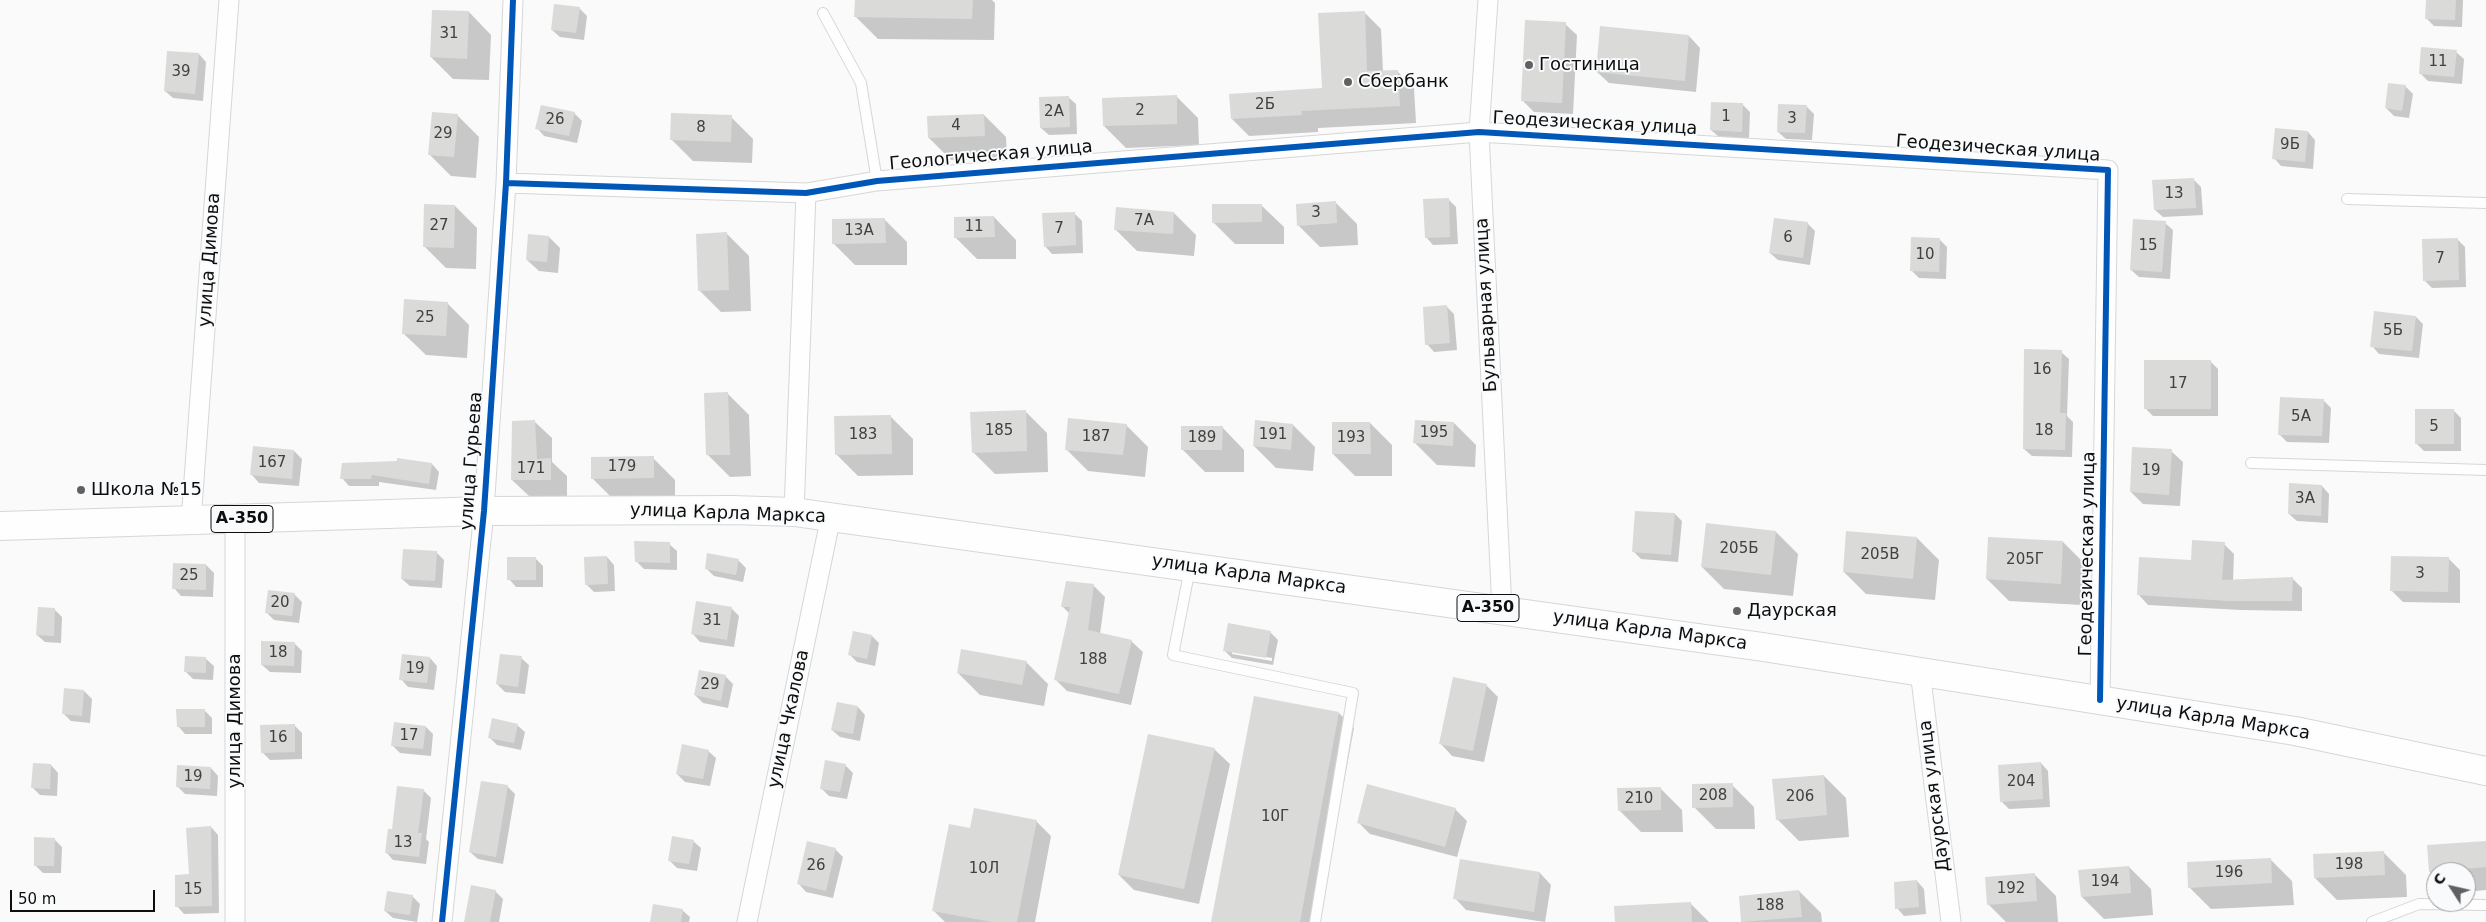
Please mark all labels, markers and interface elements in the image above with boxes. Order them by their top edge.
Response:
house number: 31 [439,25,459,43]
house number: 11 [2428,53,2448,71]
place label: Гостиница [1539,54,1640,76]
marker: Гостиница [1523,59,1535,71]
house number: 39 [171,63,191,81]
place label: Сбербанк [1358,71,1449,93]
marker: Сбербанк [1342,76,1354,88]
house number: 2Б [1255,96,1275,114]
house number: 2 [1135,102,1145,120]
house number: 2А [1044,103,1064,121]
street label: Геодезическая улица [1492,108,1698,140]
house number: 1 [1721,108,1731,126]
house number: 3 [1787,110,1797,128]
house number: 26 [545,111,565,129]
house number: 4 [951,117,961,135]
house number: 8 [696,119,706,137]
house number: 29 [433,125,453,143]
street label: Геодезическая улица [1895,131,2101,167]
street label: Геологическая улица [888,136,1094,176]
house number: 9Б [2280,136,2300,154]
house number: 13 [2164,185,2184,203]
street label: улица Димова [195,192,225,328]
house number: 3 [1311,204,1321,222]
house number: 7А [1134,212,1154,230]
house number: 27 [429,217,449,235]
street label: Бульварная улица [1472,217,1502,393]
house number: 11 [964,218,984,236]
house number: 7 [1054,220,1064,238]
house number: 13А [844,222,874,240]
house number: 6 [1783,229,1793,247]
house number: 15 [2138,237,2158,255]
house number: 10 [1915,246,1935,264]
house number: 7 [2435,250,2445,268]
house number: 25 [415,309,435,327]
house number: 5Б [2383,322,2403,340]
house number: 16 [2032,361,2052,379]
house number: 17 [2168,375,2188,393]
street label: улица Гурьева [456,391,488,531]
house number: 5А [2291,408,2311,426]
house number: 5 [2429,418,2439,436]
house number: 185 [985,422,1013,440]
house number: 18 [2034,422,2054,440]
house number: 195 [1420,424,1448,442]
house number: 183 [849,426,877,444]
house number: 191 [1259,426,1287,444]
house number: 187 [1082,428,1110,446]
house number: 189 [1188,429,1216,447]
house number: 193 [1337,429,1365,447]
street label: Геодезическая улица [2075,451,2101,657]
house number: 167 [258,454,286,472]
house number: 179 [608,458,636,476]
house number: 171 [517,460,545,478]
house number: 19 [2141,462,2161,480]
place label: Школа №15 [91,479,202,501]
marker: Школа №15 [75,484,87,496]
house number: 3А [2295,490,2315,508]
street label: улица Карла Маркса [630,500,826,528]
road number: А-350 [211,506,273,532]
house number: 205Б [1720,540,1758,558]
house number: 205В [1861,546,1899,564]
street label: улица Карла Маркса [1150,551,1348,599]
house number: 205Г [2006,551,2044,569]
house number: 3 [2415,565,2425,583]
house number: 25 [179,567,199,585]
house number: 20 [270,594,290,612]
road number: А-350 [1457,594,1519,622]
place label: Даурская [1747,600,1837,622]
marker: Даурская [1731,605,1743,617]
street label: улица Карла Маркса [1551,607,1749,655]
house number: 31 [702,612,722,630]
house number: 18 [268,644,288,662]
street label: улица Чкалова [764,648,814,790]
house number: 188 [1079,651,1107,669]
street label: улица Димова [224,654,246,788]
house number: 19 [405,660,425,678]
house number: 29 [700,676,720,694]
street label: улица Карла Маркса [2114,693,2312,745]
street label: Даурская улица [1915,719,1955,873]
house number: 17 [399,727,419,745]
house number: 16 [268,729,288,747]
house number: 19 [183,768,203,786]
house number: 204 [2007,773,2035,791]
house number: 208 [1699,787,1727,805]
house number: 206 [1786,788,1814,806]
house number: 210 [1625,790,1653,808]
house number: 10Г [1261,808,1289,826]
house number: 13 [393,834,413,852]
house number: 198 [2335,856,2363,874]
house number: 26 [806,857,826,875]
house number: 10Л [969,860,999,878]
north arrow [2426,862,2476,912]
house number: 196 [2215,864,2243,882]
text: С [2430,870,2449,888]
house number: 194 [2091,873,2119,891]
scale bar [12,880,158,912]
house number: 192 [1997,880,2025,898]
house number: 15 [183,881,203,899]
text: 50 m [18,890,56,908]
house number: 188 [1756,897,1784,915]

